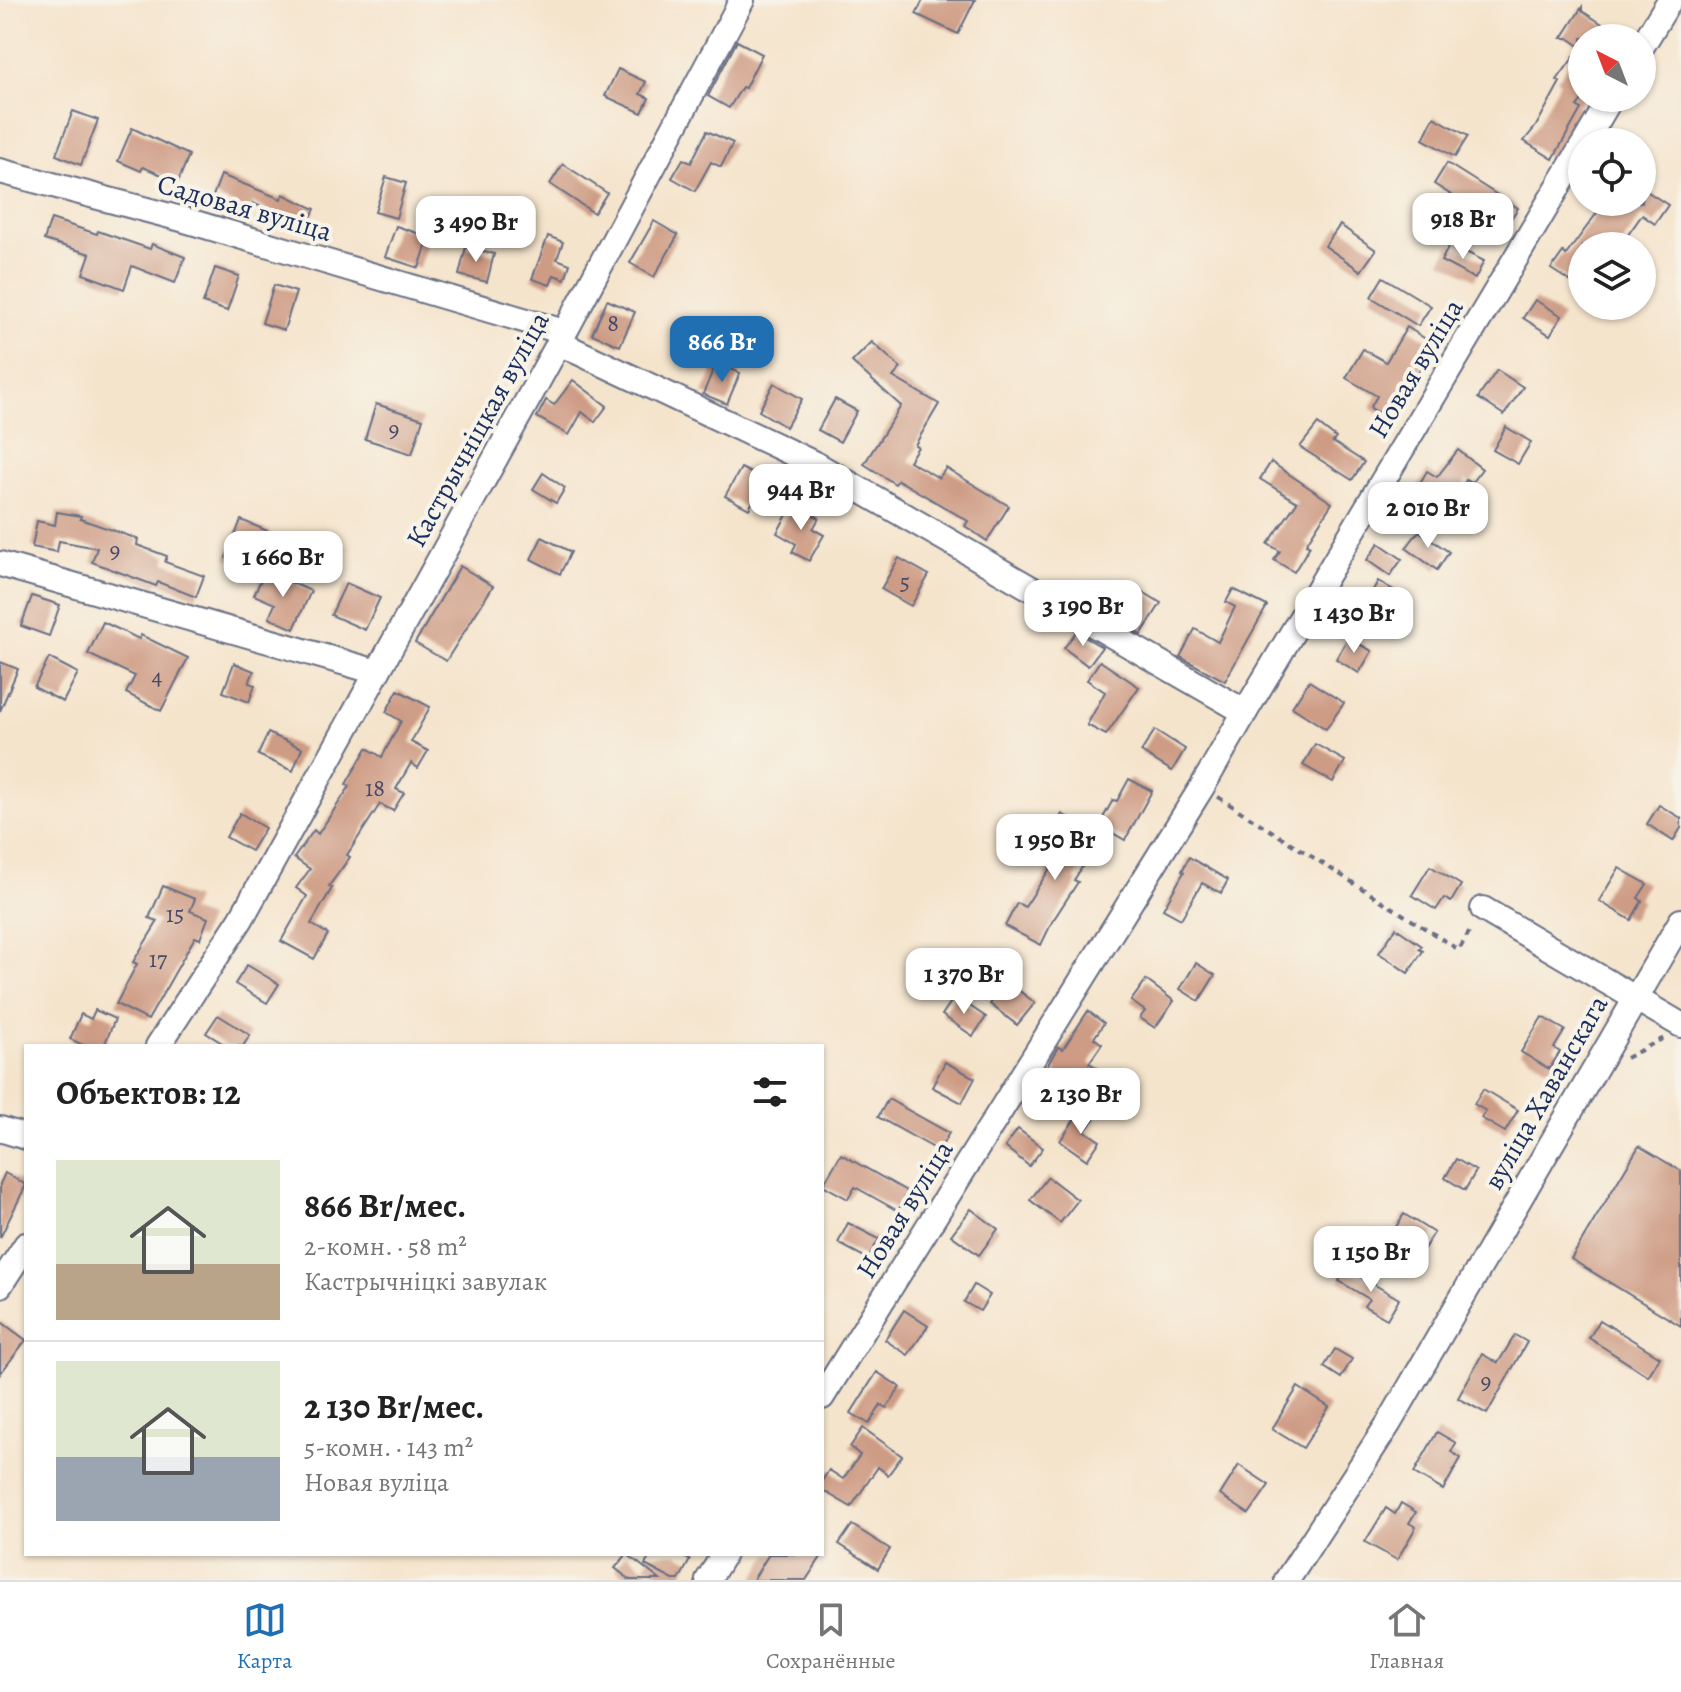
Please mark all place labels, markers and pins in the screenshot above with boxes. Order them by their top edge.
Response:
pin: 918 Br [1398,193,1528,261]
pin: 3 490 Br [393,196,559,264]
pin: 866 Br [657,316,787,384]
pin: 944 Br [736,464,866,532]
pin: 2 010 Br [1345,482,1511,550]
pin: 1 660 Br [200,531,366,599]
pin: 3 190 Br [1000,580,1166,648]
pin: 1 430 Br [1271,587,1437,655]
pin: 1 950 Br [972,814,1138,882]
pin: 1 370 Br [881,948,1047,1016]
pin: 2 130 Br [998,1068,1164,1136]
pin: 1 150 Br [1288,1226,1454,1294]

